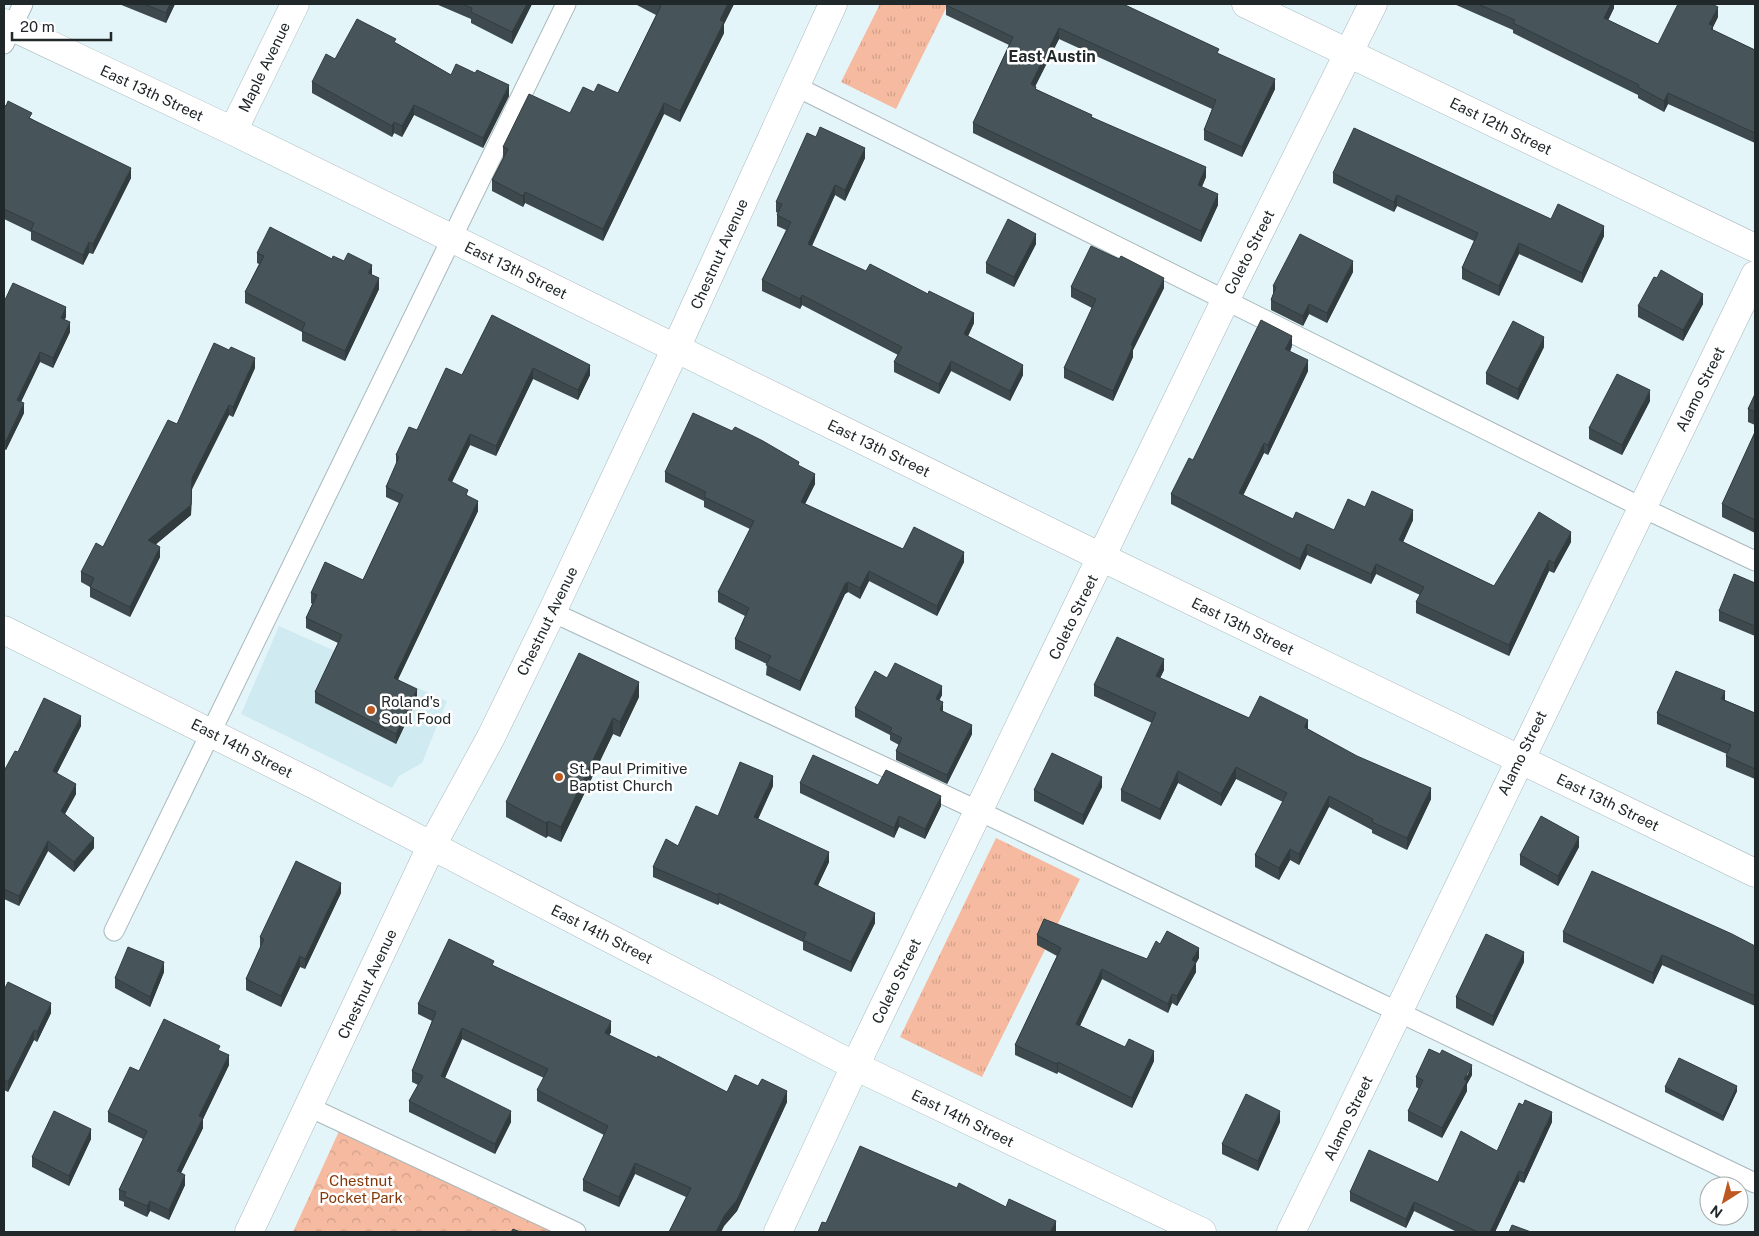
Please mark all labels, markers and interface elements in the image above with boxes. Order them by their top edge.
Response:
scale bar [12,10,111,42]
text: 20 m [20,18,55,35]
street label: Maple Avenue [235,19,293,115]
district label: East Austin [1008,47,1096,66]
street label: East 13th Street [98,62,206,124]
street label: East 12th Street [1447,94,1555,158]
street label: Chestnut Avenue [687,196,751,312]
street label: Coleto Street [1220,207,1278,297]
street label: East 13th Street [462,238,570,302]
street label: Alamo Street [1672,344,1728,434]
street label: East 13th Street [825,416,933,480]
street label: Chestnut Avenue [513,564,581,678]
street label: Coleto Street [1045,572,1101,662]
street label: East 13th Street [1189,594,1297,658]
place label: Roland's Soul Food [381,693,451,727]
marker: Roland's Soul Food [365,704,377,716]
street label: Alamo Street [1494,708,1550,798]
street label: East 14th Street [188,715,296,781]
place label: St. Paul Primitive Baptist Church [569,760,688,794]
street label: East 13th Street [1554,770,1662,834]
marker: St. Paul Primitive Baptist Church [553,771,565,783]
street label: East 14th Street [548,901,656,967]
street label: Chestnut Avenue [334,926,400,1042]
street label: Coleto Street [868,936,924,1026]
street label: Alamo Street [1320,1073,1376,1163]
street label: East 14th Street [909,1086,1017,1150]
park label: Chestnut Pocket Park [319,1172,403,1206]
north arrow [1699,1176,1749,1226]
text: N [1707,1202,1725,1221]

